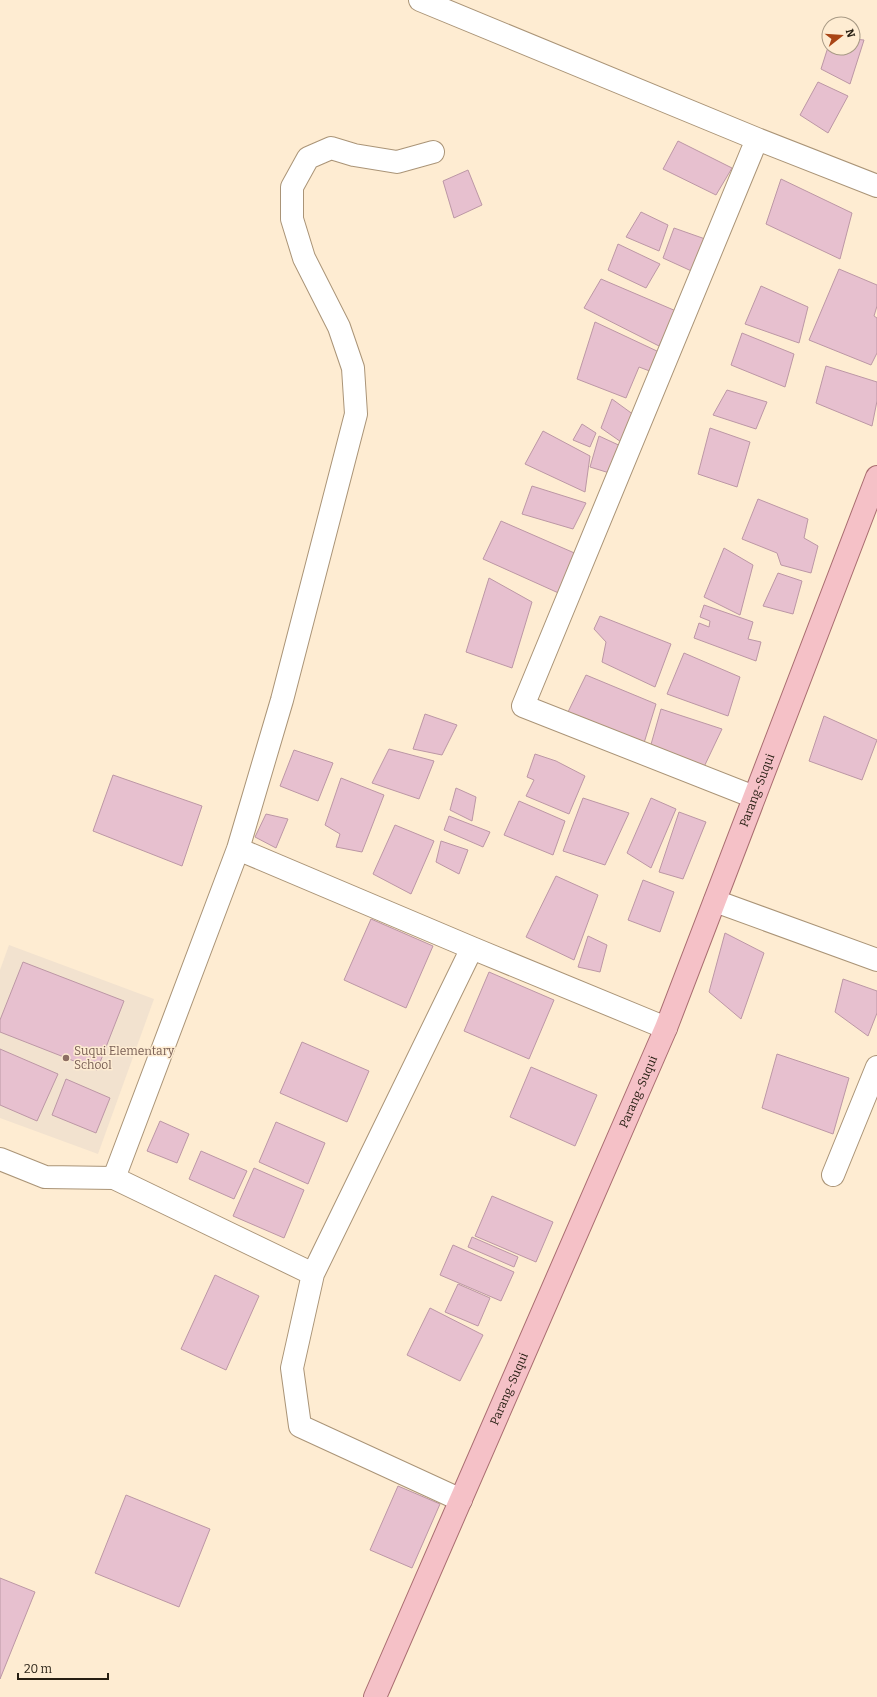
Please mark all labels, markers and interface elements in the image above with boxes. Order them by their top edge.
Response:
north arrow [821,16,861,56]
text: N [843,27,858,40]
street label: Parang-Suqui [737,751,777,829]
place label: Suqui Elementary School [74,1044,175,1072]
marker: Suqui Elementary School [61,1053,71,1063]
street label: Parang-Suqui [616,1053,660,1130]
street label: Parang-Suqui [487,1350,531,1427]
scale bar [18,1655,108,1681]
text: 20 m [24,1662,53,1676]

